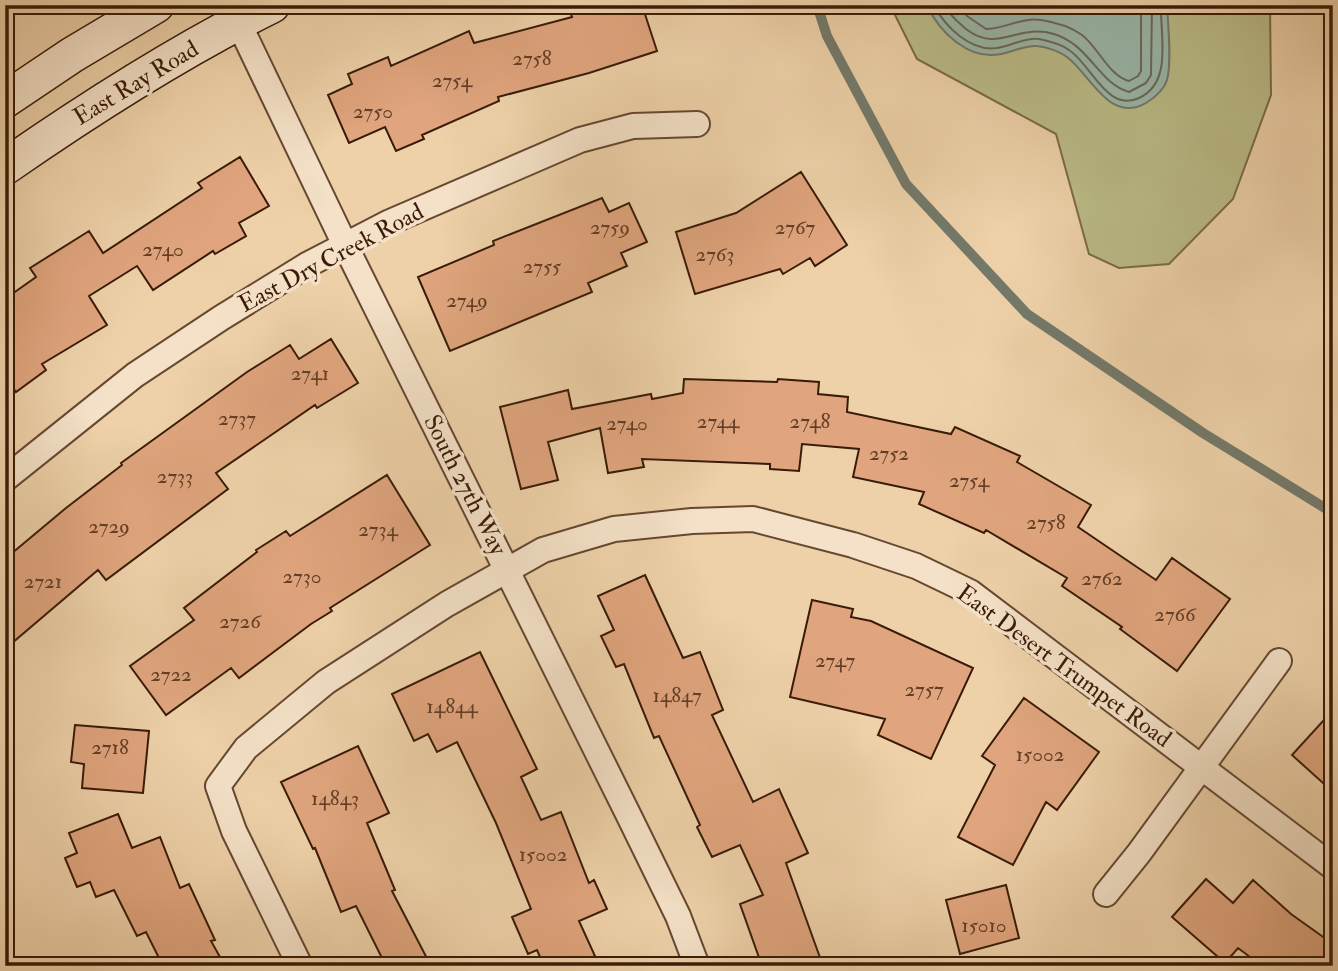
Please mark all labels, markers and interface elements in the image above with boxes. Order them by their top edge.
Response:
street label: East Ray Road [68,33,204,133]
house number: 2758 [512,45,552,72]
house number: 2754 [432,67,474,94]
house number: 2750 [353,98,393,125]
street label: East Dry Creek Road [233,196,429,320]
house number: 2759 [590,214,630,241]
house number: 2767 [775,214,816,241]
house number: 2740 [142,236,184,263]
house number: 2763 [696,241,734,268]
house number: 2755 [523,253,562,280]
house number: 2749 [446,287,488,314]
house number: 2741 [291,360,329,387]
house number: 2737 [218,405,256,432]
house number: 2744 [697,408,741,435]
house number: 2748 [790,408,831,435]
street label: South 27th Way [416,409,514,561]
house number: 2740 [606,410,648,437]
house number: 2752 [869,440,909,467]
house number: 2733 [157,463,193,490]
house number: 2754 [949,467,991,494]
house number: 2758 [1026,509,1066,536]
house number: 2729 [88,513,130,540]
house number: 2734 [358,516,399,543]
house number: 2730 [282,563,322,590]
house number: 2762 [1081,565,1123,592]
house number: 2721 [24,568,62,595]
street label: East Desert Trumpet Road [950,578,1178,755]
house number: 2766 [1154,601,1197,628]
house number: 2726 [219,608,262,635]
house number: 2747 [815,647,855,674]
house number: 2722 [150,661,192,688]
house number: 2757 [904,676,944,703]
house number: 14847 [652,682,702,709]
house number: 14844 [426,693,479,720]
house number: 2718 [91,734,129,761]
house number: 15002 [1016,741,1064,768]
house number: 14843 [311,785,359,812]
house number: 15002 [519,841,567,868]
house number: 15010 [961,912,1007,939]

